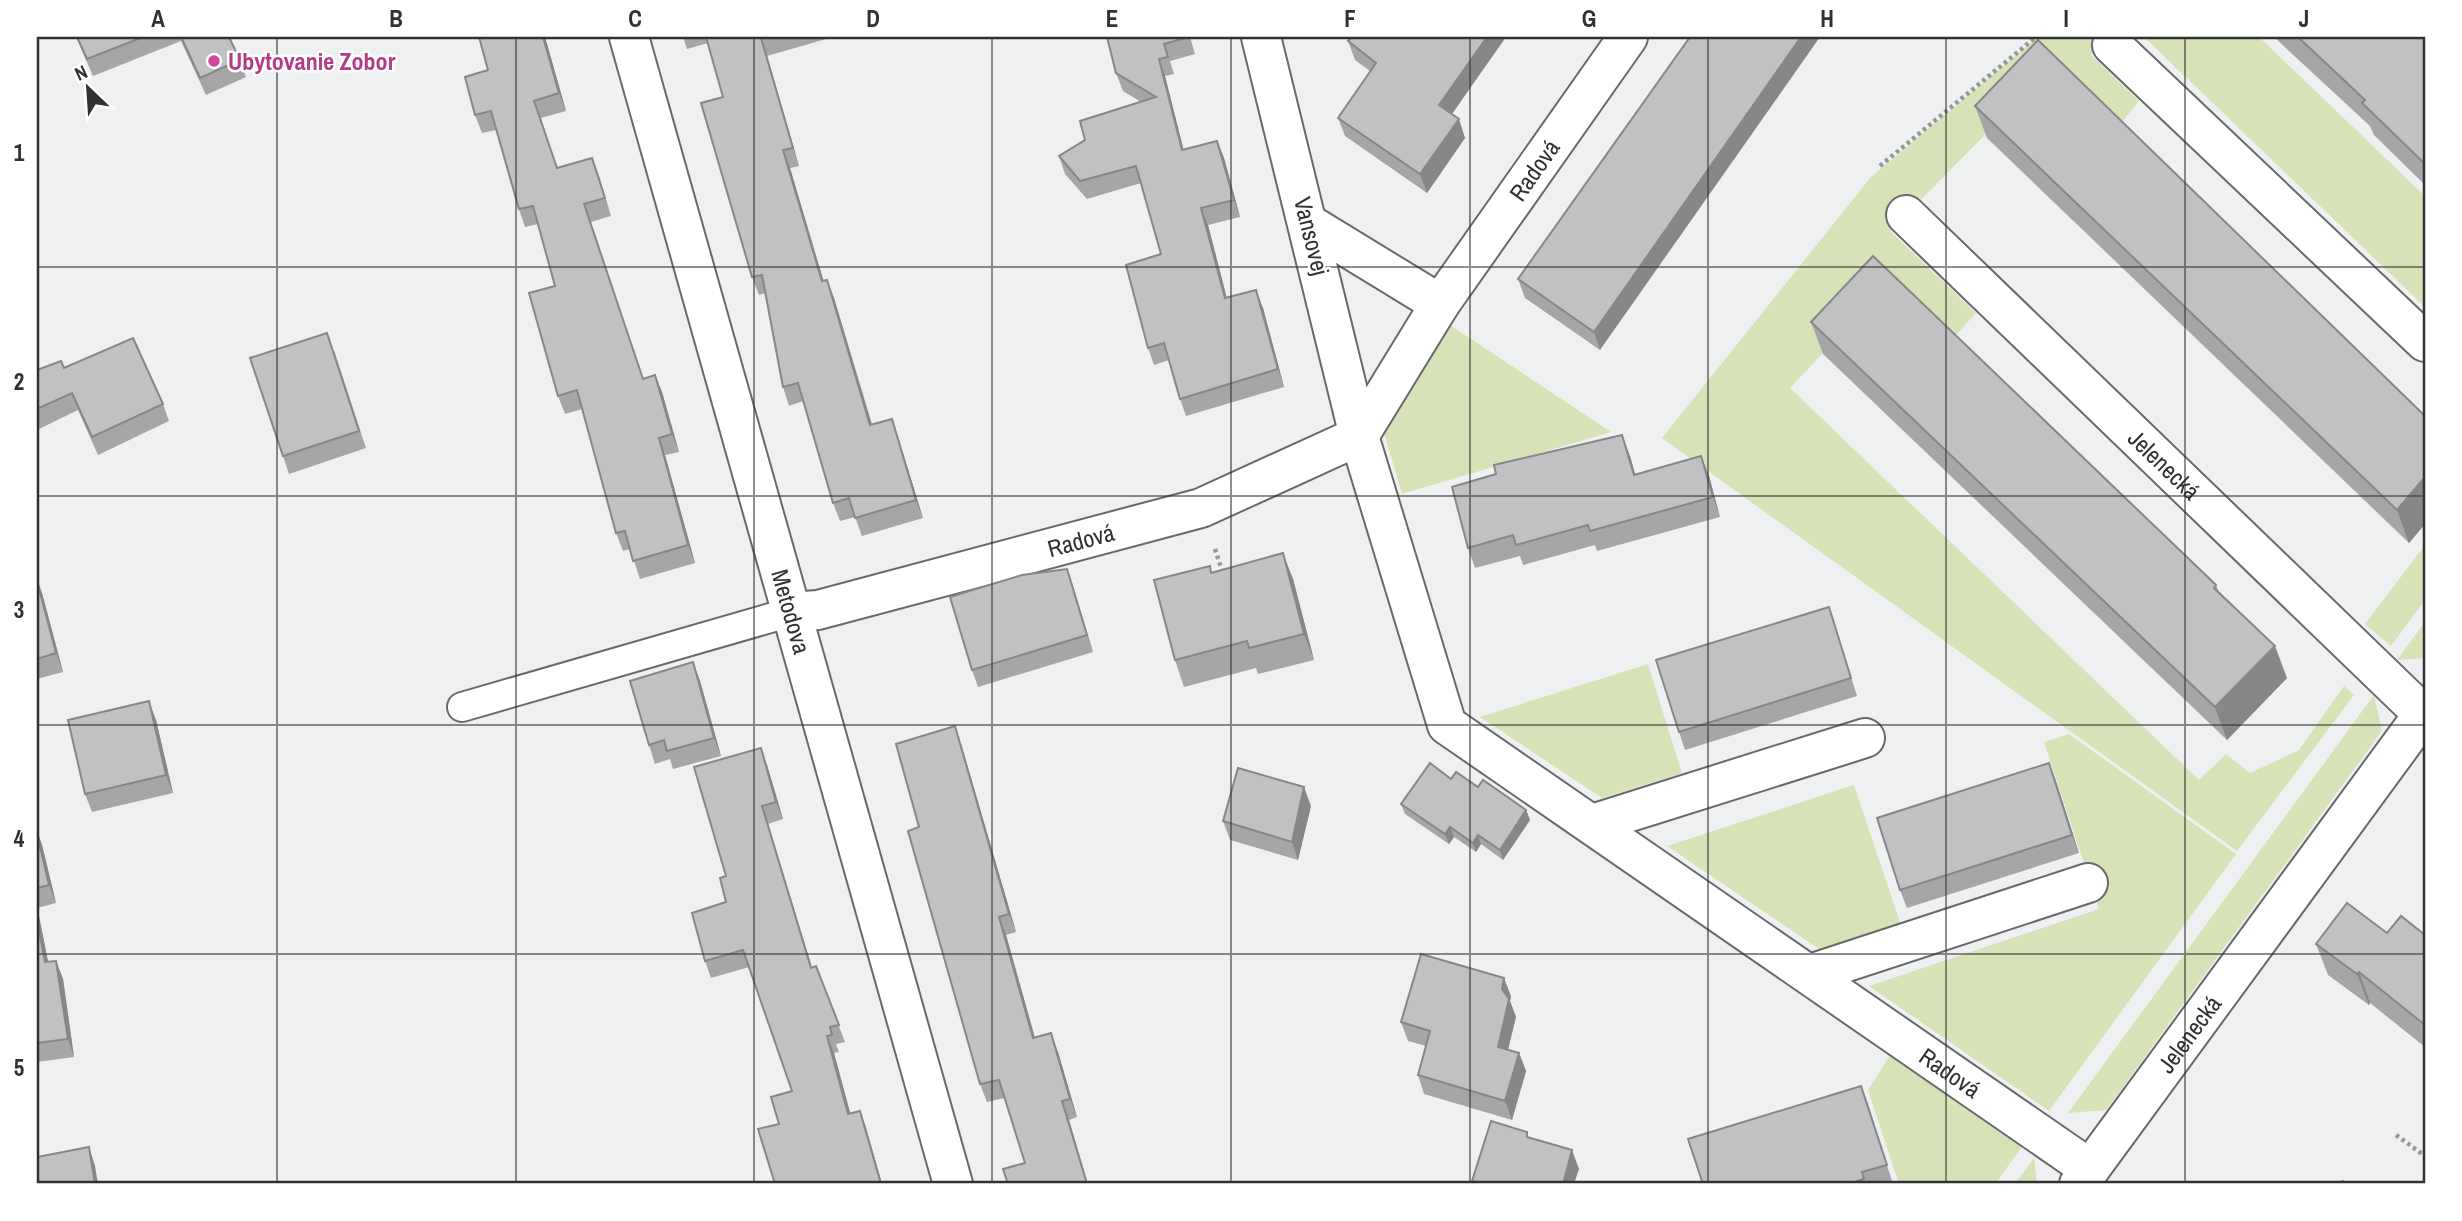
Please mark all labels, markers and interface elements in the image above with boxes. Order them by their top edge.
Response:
text: A [151,3,165,34]
text: B [389,3,403,34]
text: C [628,3,642,34]
text: D [866,3,880,34]
text: E [1106,3,1118,34]
text: F [1344,3,1356,34]
text: G [1582,3,1596,34]
text: H [1820,3,1834,34]
text: I [2063,3,2069,34]
text: J [2299,3,2309,34]
place label: Ubytovanie Zobor [228,45,396,77]
north arrow [52,52,122,122]
marker: Ubytovanie Zobor [206,53,222,69]
text: N [70,58,91,87]
street label: Radová [1501,133,1567,207]
text: 1 [14,137,25,168]
street label: Vansovej [1287,194,1337,278]
text: 2 [14,366,24,397]
street label: Jelenecká [2121,422,2207,507]
street label: Radová [1044,516,1118,564]
street label: Metodova [764,566,818,658]
text: 3 [14,594,24,625]
text: 4 [14,823,25,854]
street label: Jelenecká [2150,989,2228,1079]
street label: Radová [1913,1040,1987,1105]
text: 5 [14,1052,24,1083]

